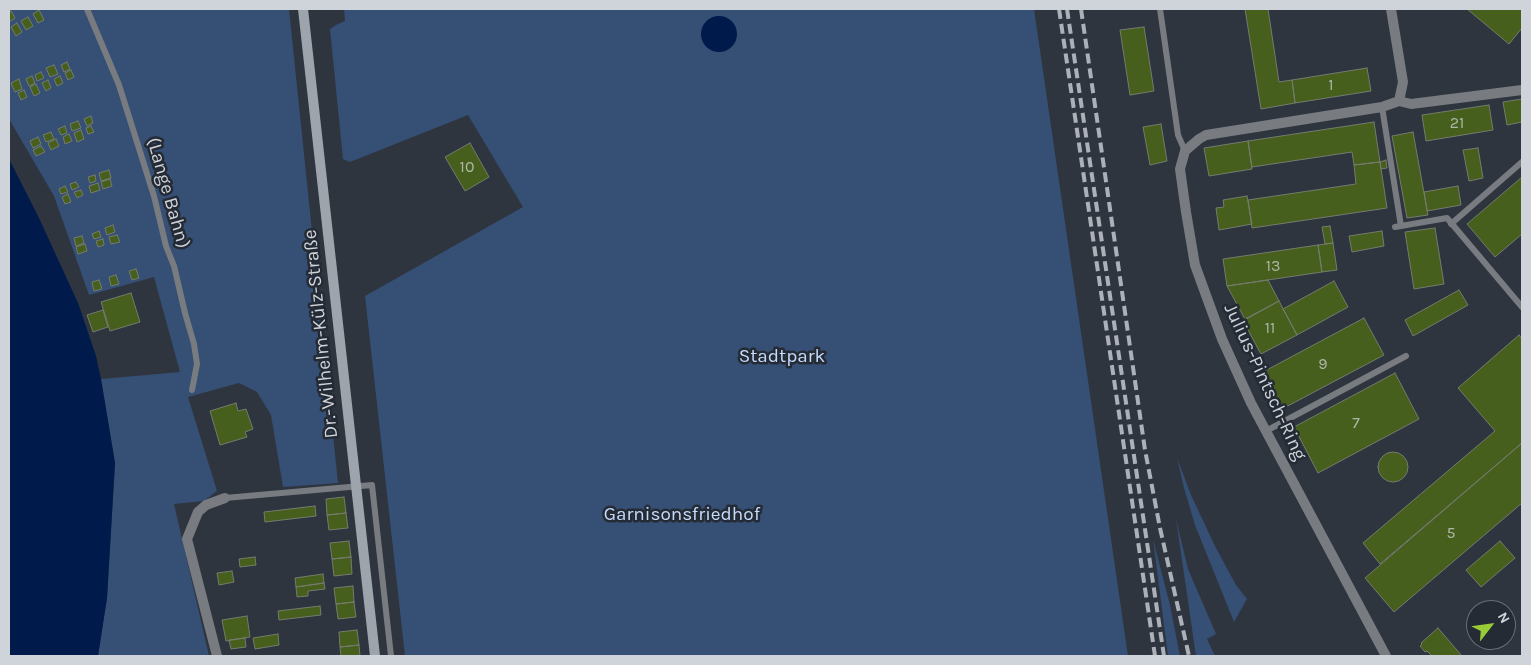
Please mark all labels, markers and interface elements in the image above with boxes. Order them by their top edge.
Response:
house number: 1 [1328,75,1334,95]
house number: 21 [1450,113,1464,133]
street label: (Lange Bahn) [141,135,195,251]
house number: 10 [460,157,474,177]
street label: Dr.-Wilhelm-Külz-Straße [299,229,343,439]
house number: 13 [1266,256,1280,276]
street label: Julius-Pintsch-Ring [1219,300,1311,464]
house number: 11 [1265,318,1275,338]
park label: Stadtpark [739,346,825,368]
house number: 9 [1318,354,1328,374]
house number: 7 [1352,413,1360,433]
park label: Garnisonsfriedhof [604,504,760,526]
house number: 5 [1446,523,1456,543]
north arrow [1466,600,1516,650]
text: N [1494,609,1513,626]

